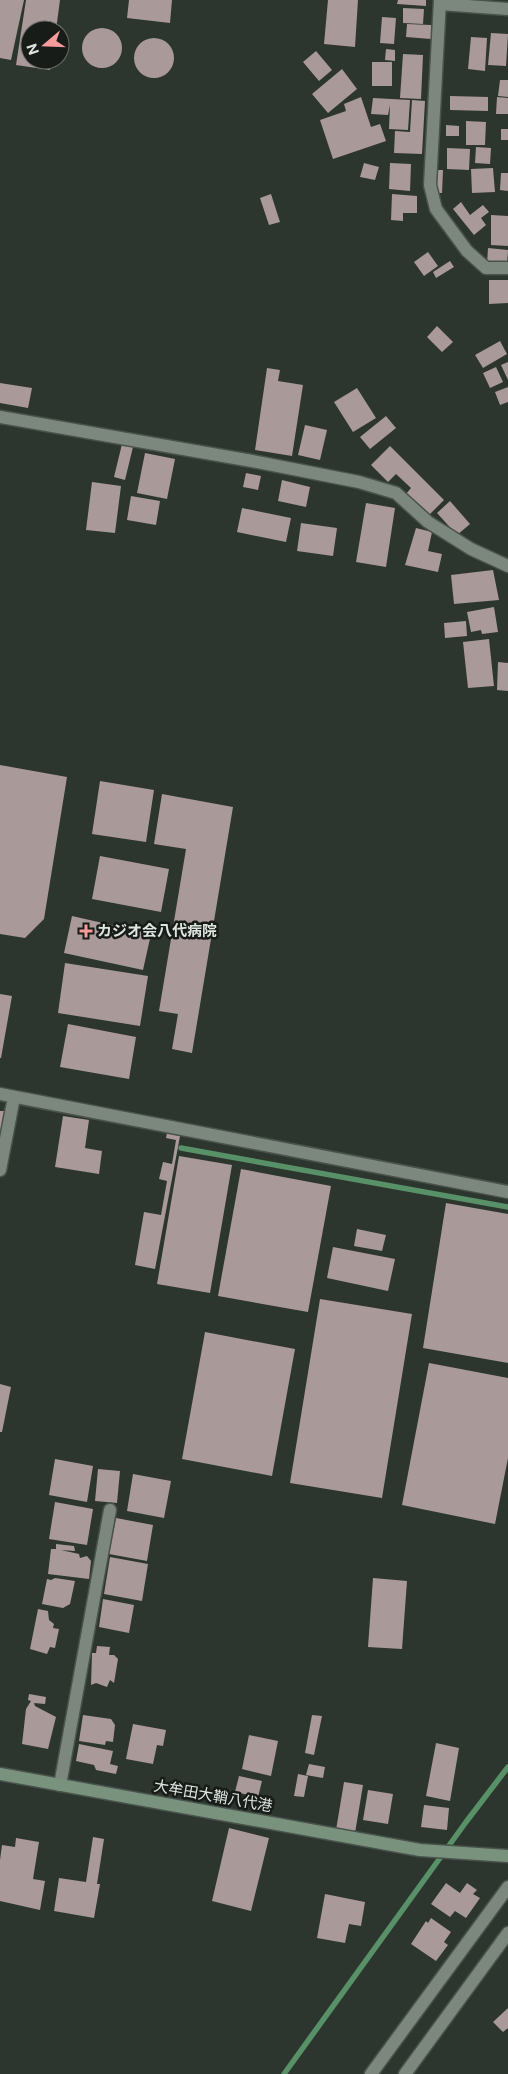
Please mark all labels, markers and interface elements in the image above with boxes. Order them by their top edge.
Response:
north arrow [20,20,70,70]
text: N [23,41,42,57]
place label: カジオ会八代病院 [97,922,217,939]
marker: カジオ会八代病院 [79,924,93,938]
street label: 大牟田大鞘八代港 [153,1777,274,1814]

